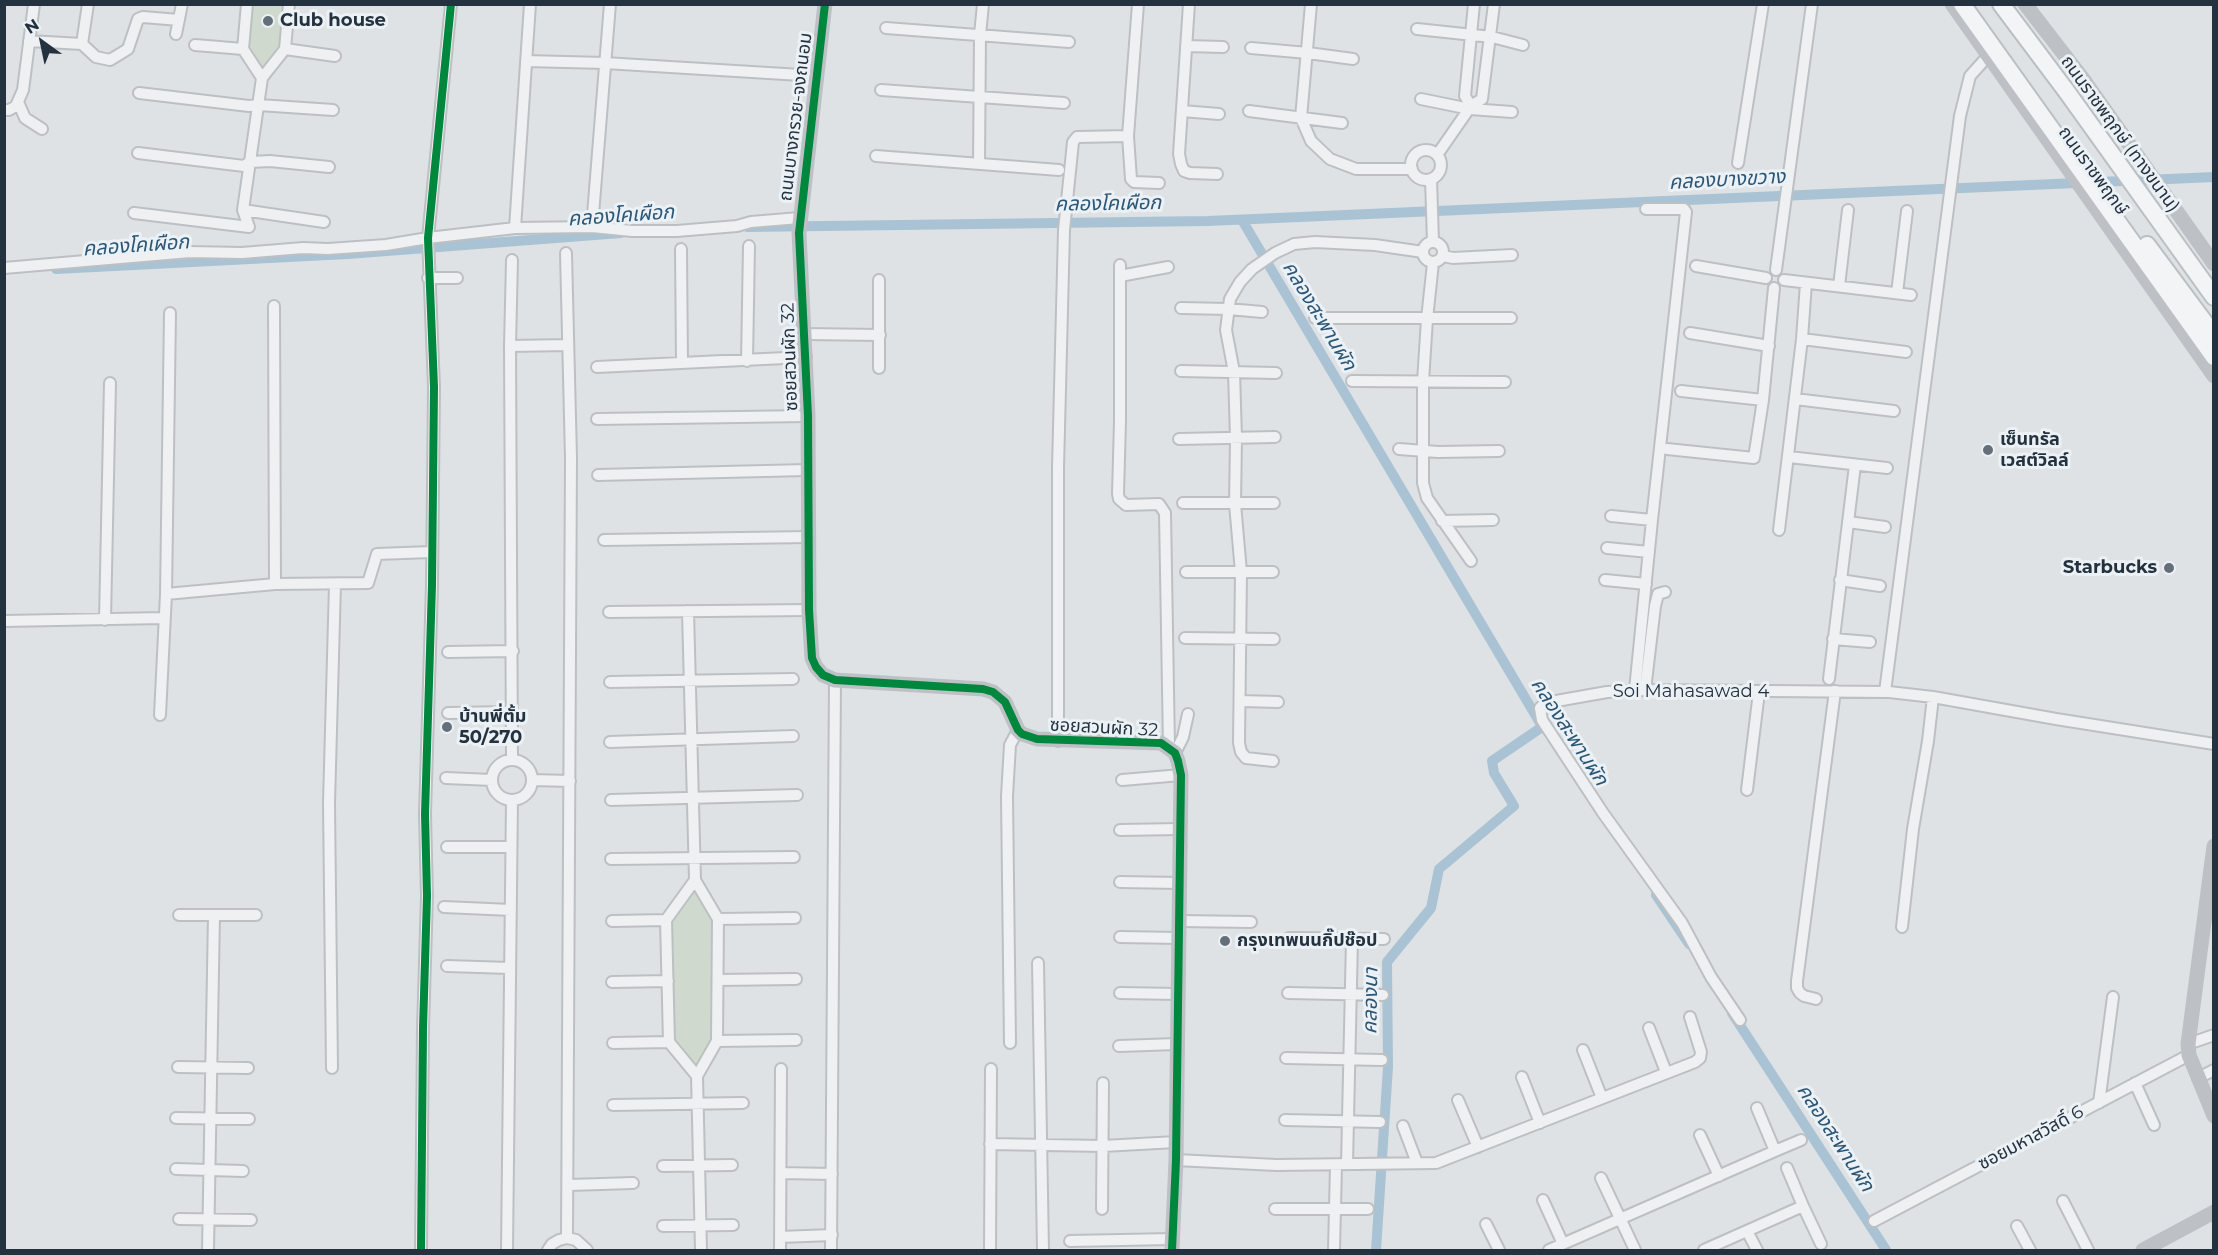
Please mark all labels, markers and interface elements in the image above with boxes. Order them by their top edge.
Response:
place label: Club house [280,10,386,32]
north arrow [12,12,72,72]
marker: Club house [261,14,275,28]
text: N [21,15,43,38]
street label: ถนนบางกรวย-จงถนอม [775,32,817,202]
street label: ถนนราชพฤกษ์ (ทางขนาน) [2056,51,2184,217]
street label: ถนนราชพฤกษ์ [2054,122,2132,220]
water label: คลองบางขวาง [1668,165,1786,195]
water label: คลองโคเผือก [1055,191,1161,217]
water label: คลองโคเผือก [567,200,675,232]
water label: คลองโคเผือก [82,230,190,262]
water label: คลองสะพานผัก [1277,257,1361,375]
street label: ซอยสวนผัก 32 [777,302,803,412]
place label: เซ็นทรัล เวสต์วิลล์ [2000,429,2069,472]
marker: เซ็นทรัล เวสต์วิลล์ [1981,443,1995,457]
place label: Starbucks [2063,557,2157,579]
marker: Starbucks [2162,561,2176,575]
water label: คลองสะพานผัก [1525,674,1613,790]
street label: Soi Mahasawad 4 [1613,681,1769,703]
place label: บ้านพี่ตั้ม 50/270 [459,706,526,748]
street label: ซอยสวนผัก 32 [1049,714,1159,742]
marker: บ้านพี่ตั้ม 50/270 [440,720,454,734]
place label: กรุงเทพนนกิ๊ปช๊อป [1237,930,1377,952]
marker: กรุงเทพนนกิ๊ปช๊อป [1218,934,1232,948]
water label: คลองนา [1358,968,1384,1034]
water label: คลองสะพานผัก [1791,1080,1879,1196]
street label: ซอยมหาสวัสดิ์ 6 [1975,1101,2087,1175]

